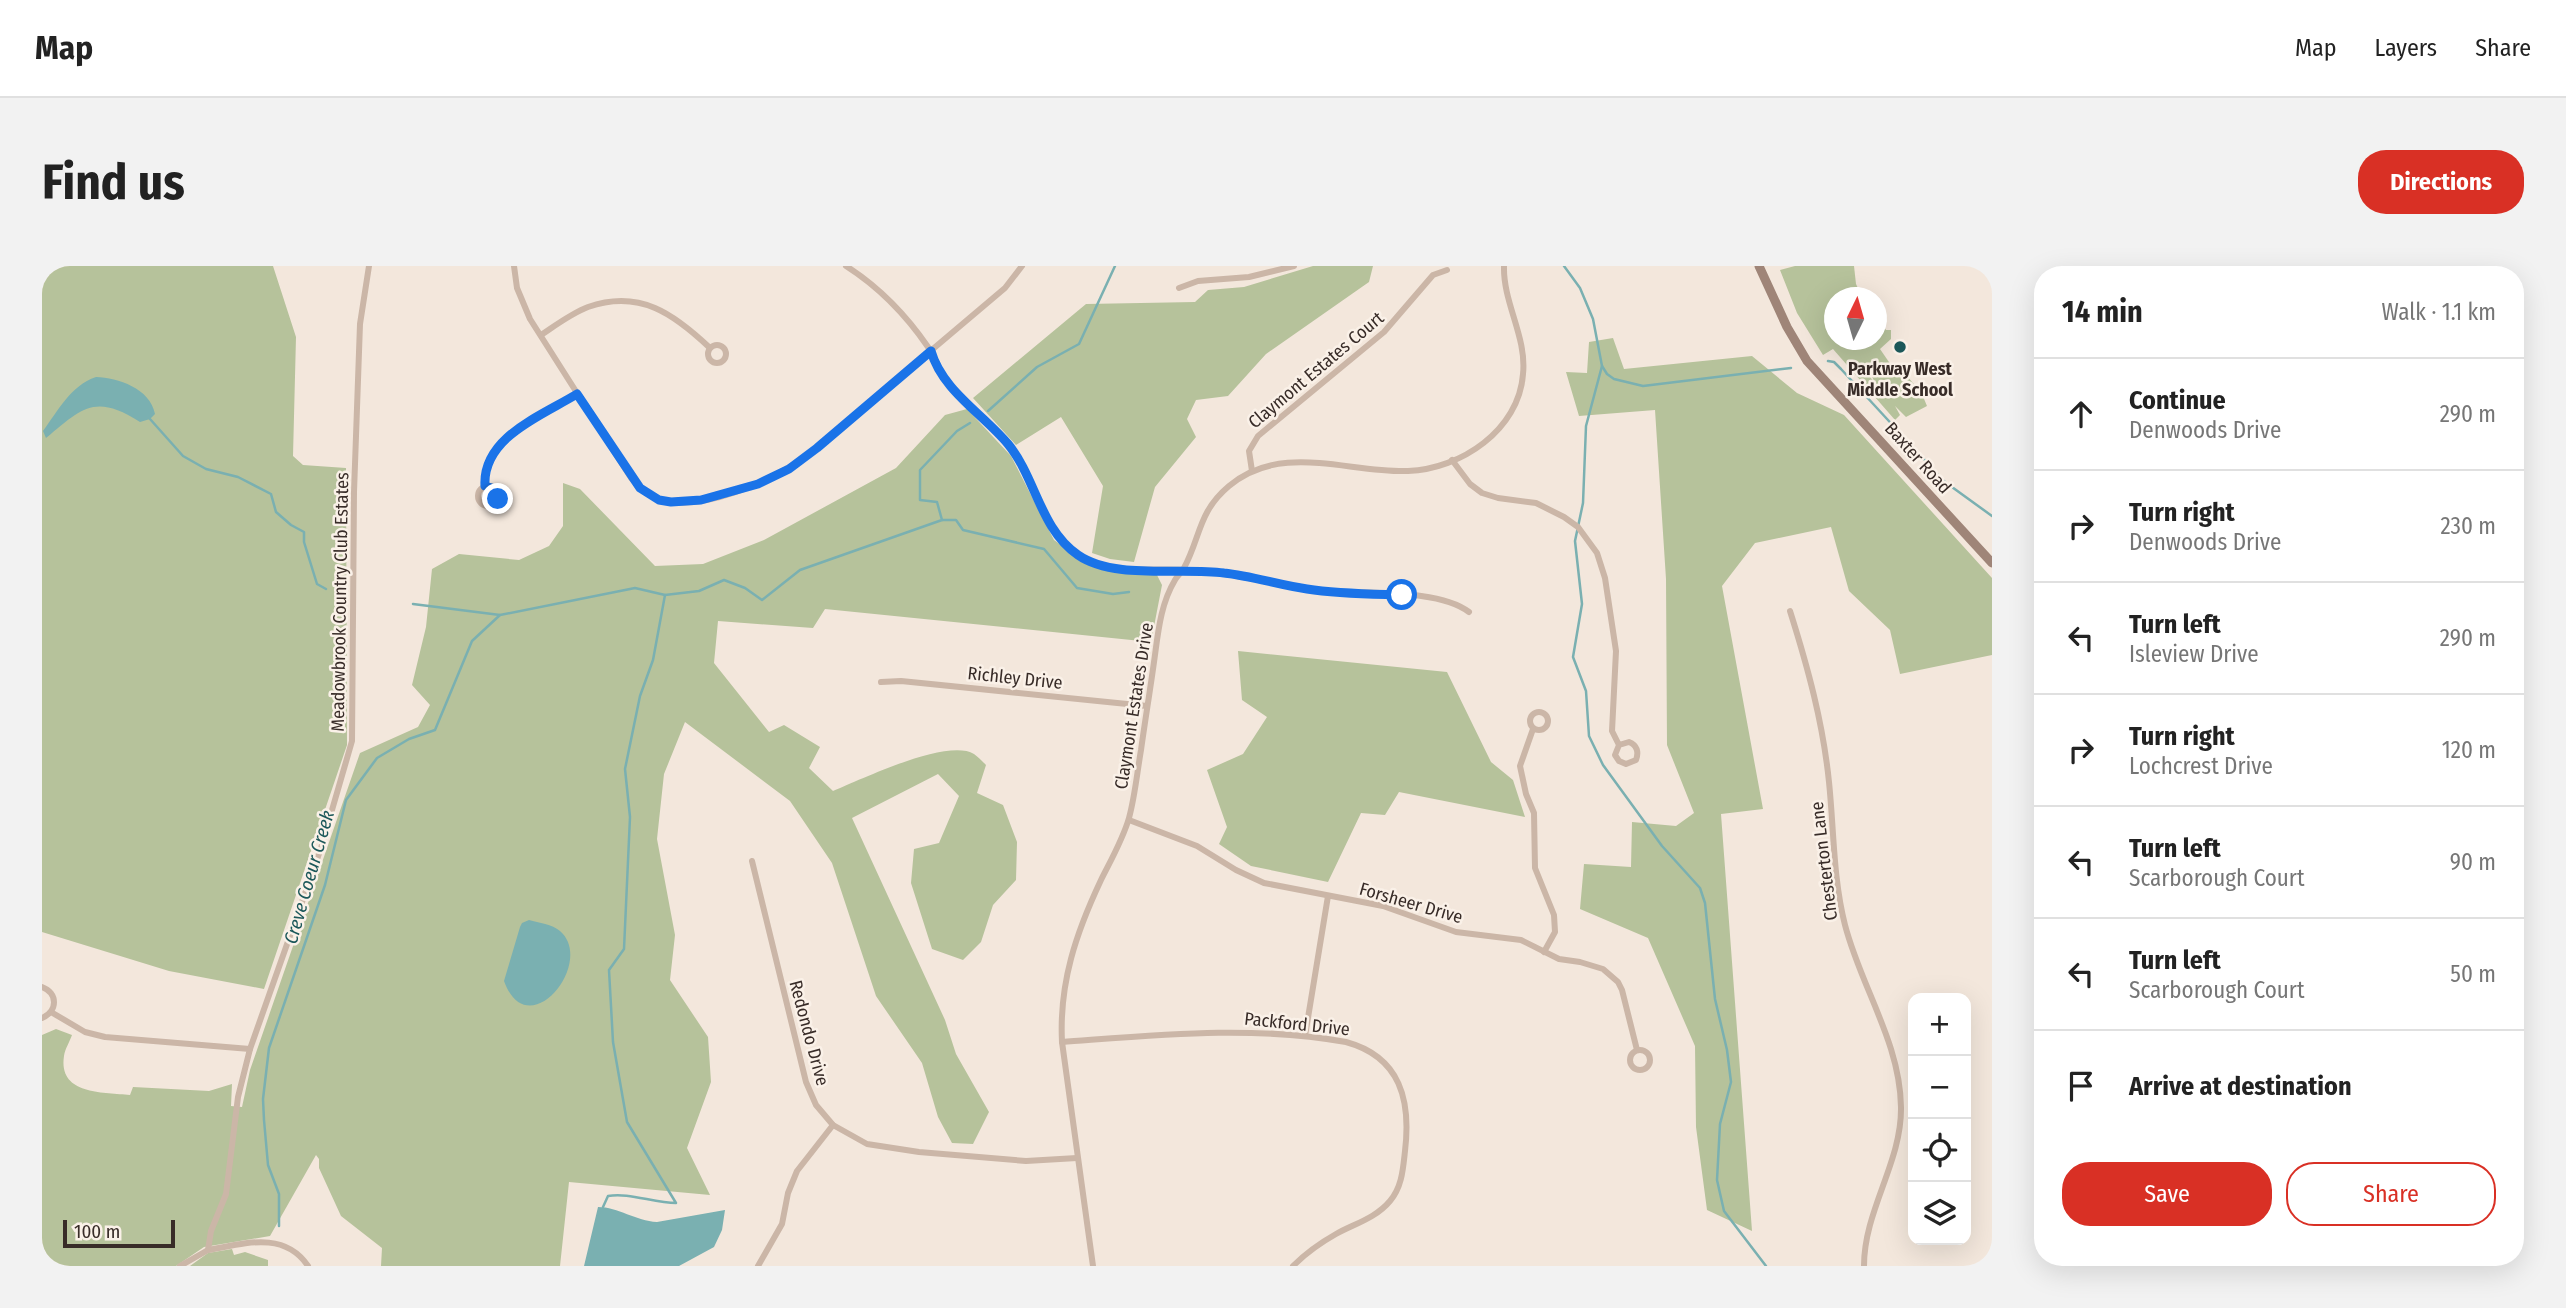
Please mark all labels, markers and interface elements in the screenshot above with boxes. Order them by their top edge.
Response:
text: Map [35,28,93,68]
text: Map [2295,34,2337,62]
text: Layers [2375,34,2437,62]
text: Share [2475,34,2531,62]
button: Directions [2358,150,2524,214]
text: Find us [42,153,185,212]
north arrow [1824,287,1887,350]
text: 14 min [2062,294,2143,330]
text: Walk · 1.1 km [2382,298,2496,326]
street label: Claymont Estates Court [1244,307,1388,433]
marker: Parkway West Middle School [1892,339,1908,355]
place label: Parkway West Middle School [1847,358,1953,401]
text: Continue [2129,385,2226,416]
icon: ahead [2062,395,2100,433]
text: 290 m [2440,400,2496,428]
text: Denwoods Drive [2129,416,2281,444]
street label: Baxter Road [1880,418,1956,498]
street label: Meadowbrook Country Club Estates [327,472,353,732]
route end [482,483,513,514]
text: Turn right [2129,497,2235,528]
icon: right [2062,507,2100,545]
text: 230 m [2440,512,2496,540]
text: Denwoods Drive [2129,528,2281,556]
route start [1386,579,1417,610]
text: Turn left [2129,609,2221,640]
icon: left [2062,619,2100,657]
street label: Claymont Estates Drive [1110,621,1158,791]
text: 290 m [2440,624,2496,652]
text: Isleview Drive [2129,640,2259,668]
street label: Richley Drive [966,662,1064,694]
text: Turn right [2129,721,2235,752]
icon: right [2062,731,2100,769]
text: 120 m [2442,736,2496,764]
text: Lochcrest Drive [2129,752,2273,780]
street label: Chesterton Lane [1806,800,1842,922]
water label: Creve Coeur Creek [279,808,339,946]
text: Turn left [2129,833,2221,864]
icon: left [2062,843,2100,881]
text: 90 m [2450,848,2496,876]
text: Scarborough Court [2129,864,2304,892]
street label: Forsheer Drive [1357,878,1465,928]
text: Turn left [2129,945,2221,976]
icon: left [2062,955,2100,993]
text: 50 m [2450,960,2496,988]
text: Scarborough Court [2129,976,2304,1004]
street label: Redondo Drive [784,978,834,1088]
map controls [1908,993,1971,1245]
button: + [1908,993,1971,1056]
street label: Packford Drive [1243,1008,1351,1040]
button: − [1908,1056,1971,1119]
icon: arrive [2062,1067,2100,1105]
text: Arrive at destination [2129,1071,2352,1102]
button: locate [1908,1119,1971,1182]
button: Save [2062,1162,2272,1226]
button: Share [2286,1162,2496,1226]
button: layers [1908,1182,1971,1245]
scale bar [63,1217,175,1249]
text: 100 m [74,1220,120,1243]

